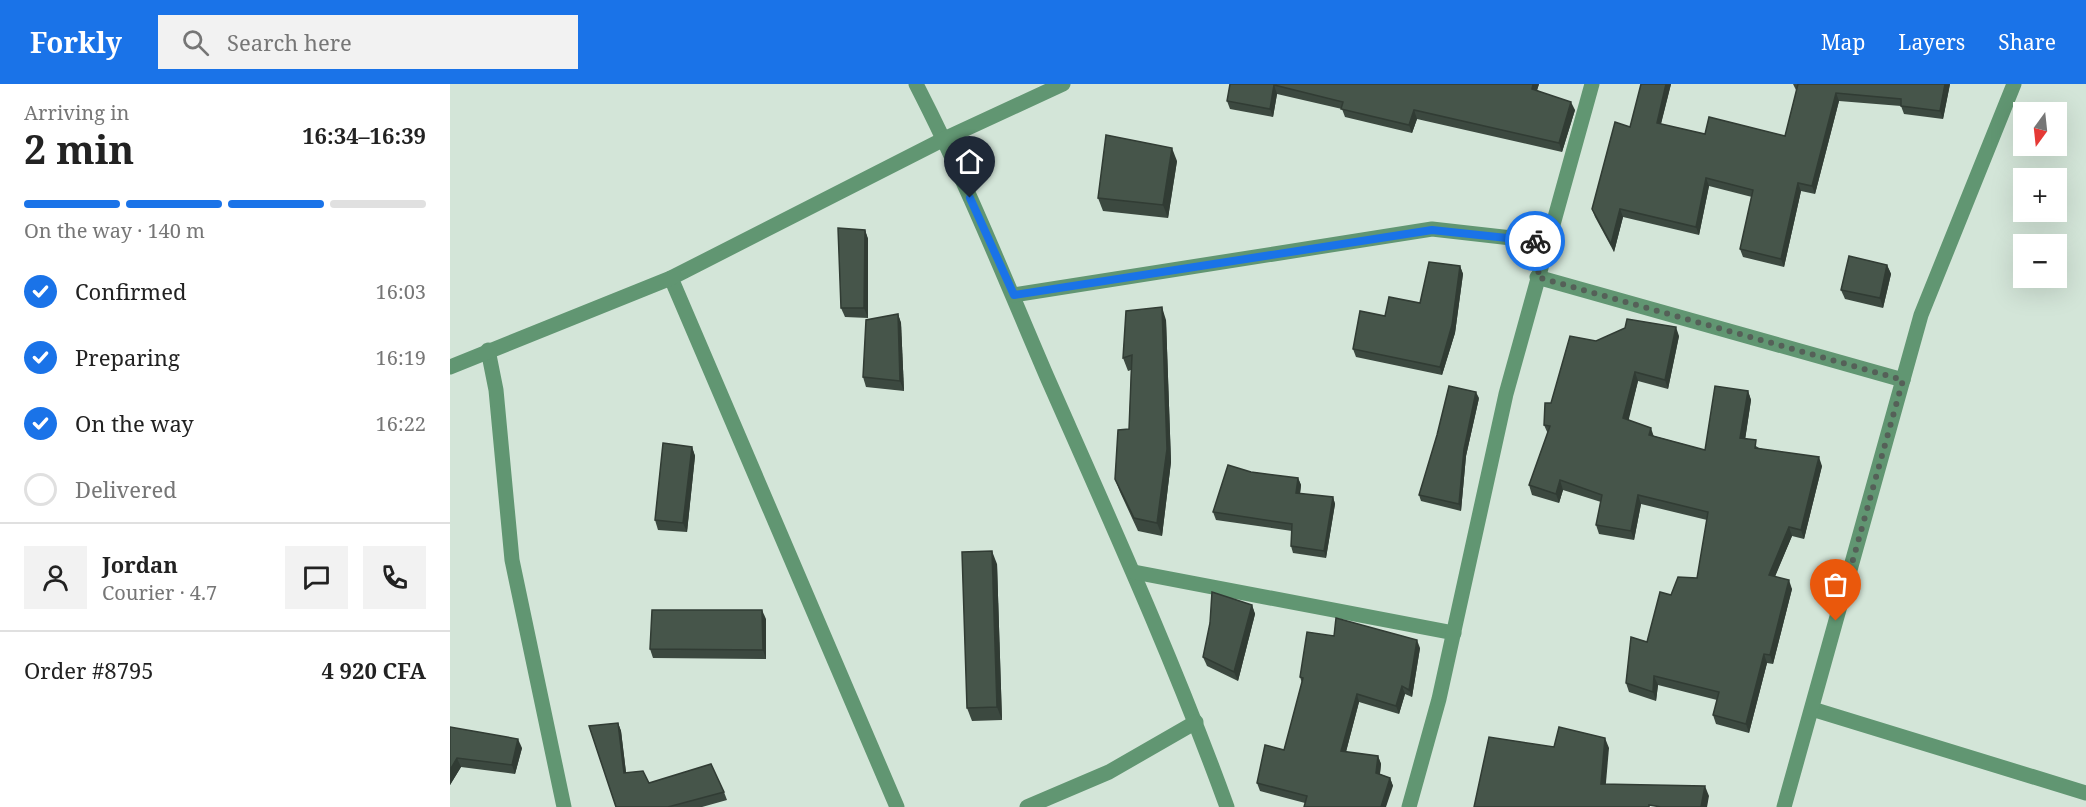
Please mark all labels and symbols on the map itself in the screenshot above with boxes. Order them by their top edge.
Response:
north arrow [2013,102,2067,156]
pin [944,136,995,198]
courier [1505,211,1565,271]
pin [1810,559,1861,621]

